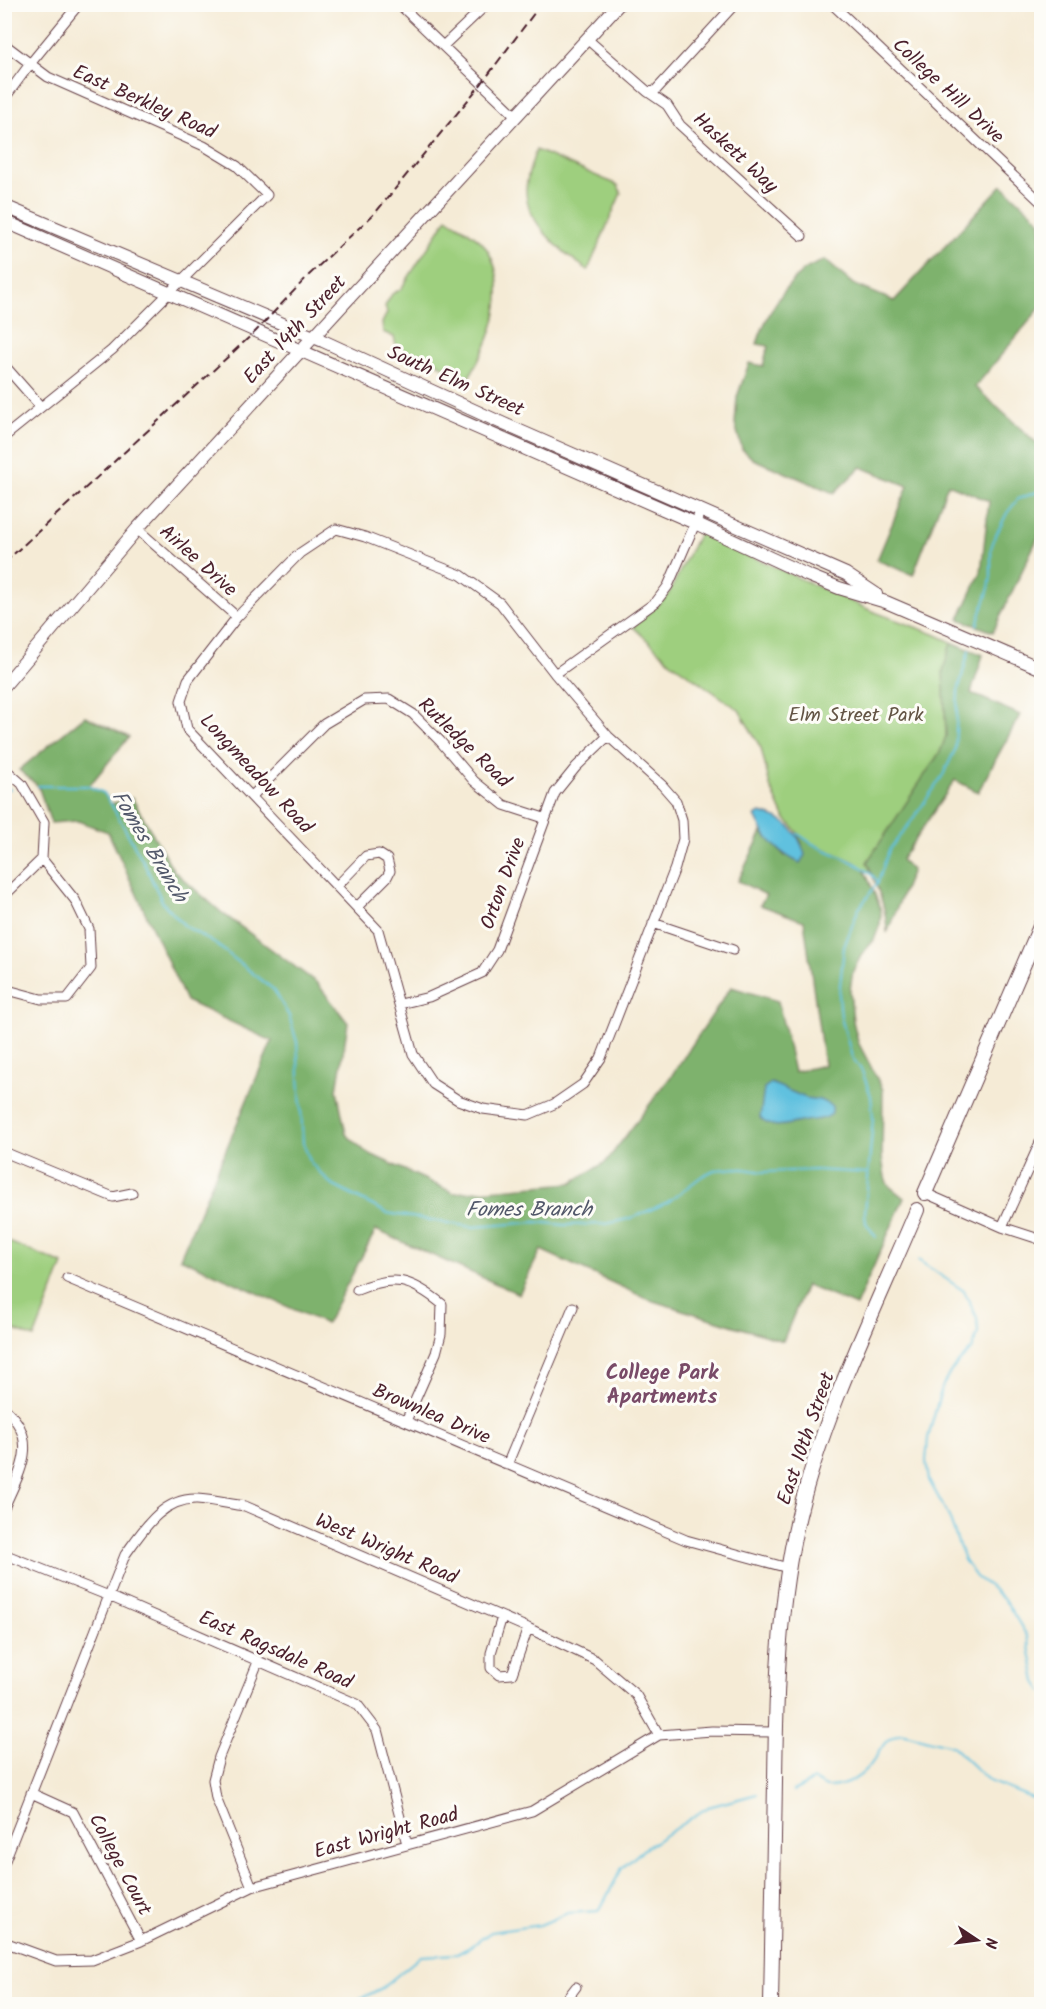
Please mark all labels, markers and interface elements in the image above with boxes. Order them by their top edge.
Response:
street label: College Hill Drive [884,31,1011,152]
street label: East Berkley Road [67,57,222,149]
street label: Haskett Way [684,105,785,202]
street label: East 14th Street [236,268,355,392]
street label: South Elm Street [382,337,529,426]
street label: Airlee Drive [151,517,244,606]
street label: Rutledge Road [409,690,518,797]
park label: Elm Street Park [788,700,924,732]
street label: Longmeadow Road [191,707,321,843]
water label: Fomes Branch [102,784,196,911]
street label: Orton Drive [472,833,535,934]
water label: Fomes Branch [466,1194,594,1227]
district label: College Park Apartments [606,1357,719,1414]
street label: East 10th Street [769,1368,845,1509]
street label: Brownlea Drive [367,1376,495,1454]
street label: West Wright Road [310,1505,463,1595]
street label: East Ragsdale Road [193,1602,358,1700]
street label: East Wright Road [311,1799,463,1869]
street label: College Court [79,1808,160,1922]
north arrow [947,1910,1007,1970]
text: N [977,1935,1003,1951]

